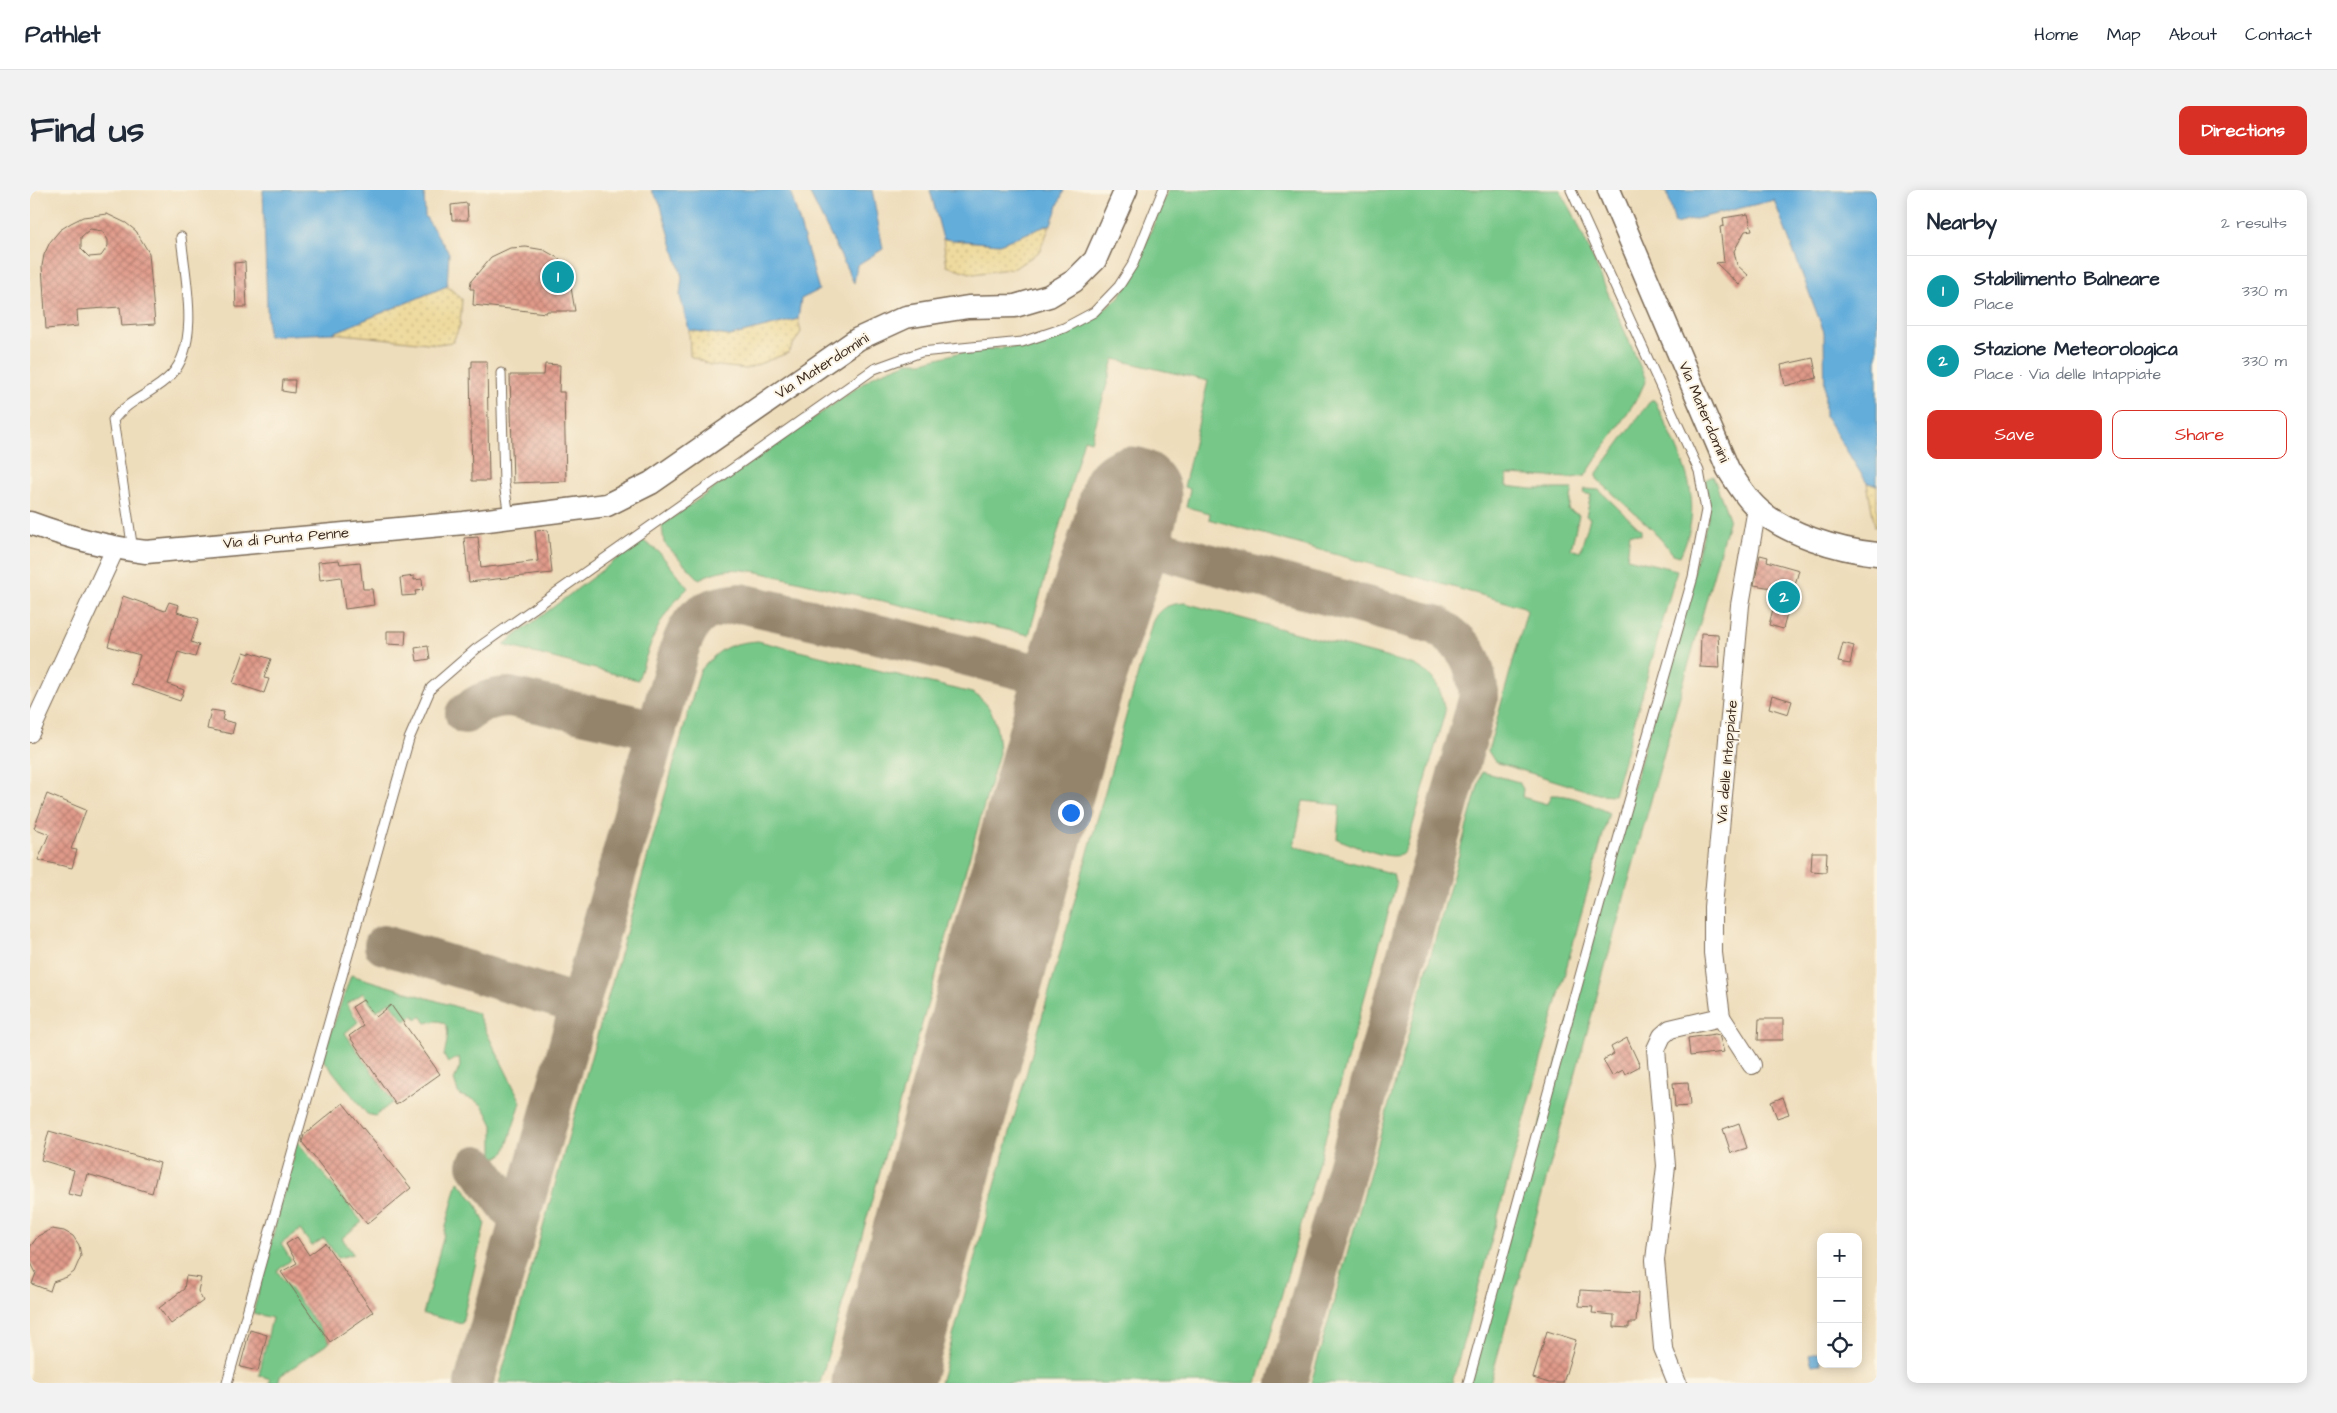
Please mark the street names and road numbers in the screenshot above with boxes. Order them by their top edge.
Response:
street label: Via Materdomini [771,327,873,404]
street label: Via Materdomini [1673,358,1735,466]
street label: Via di Punta Penne [222,522,350,554]
street label: Via delle Intappiate [1711,699,1743,825]

